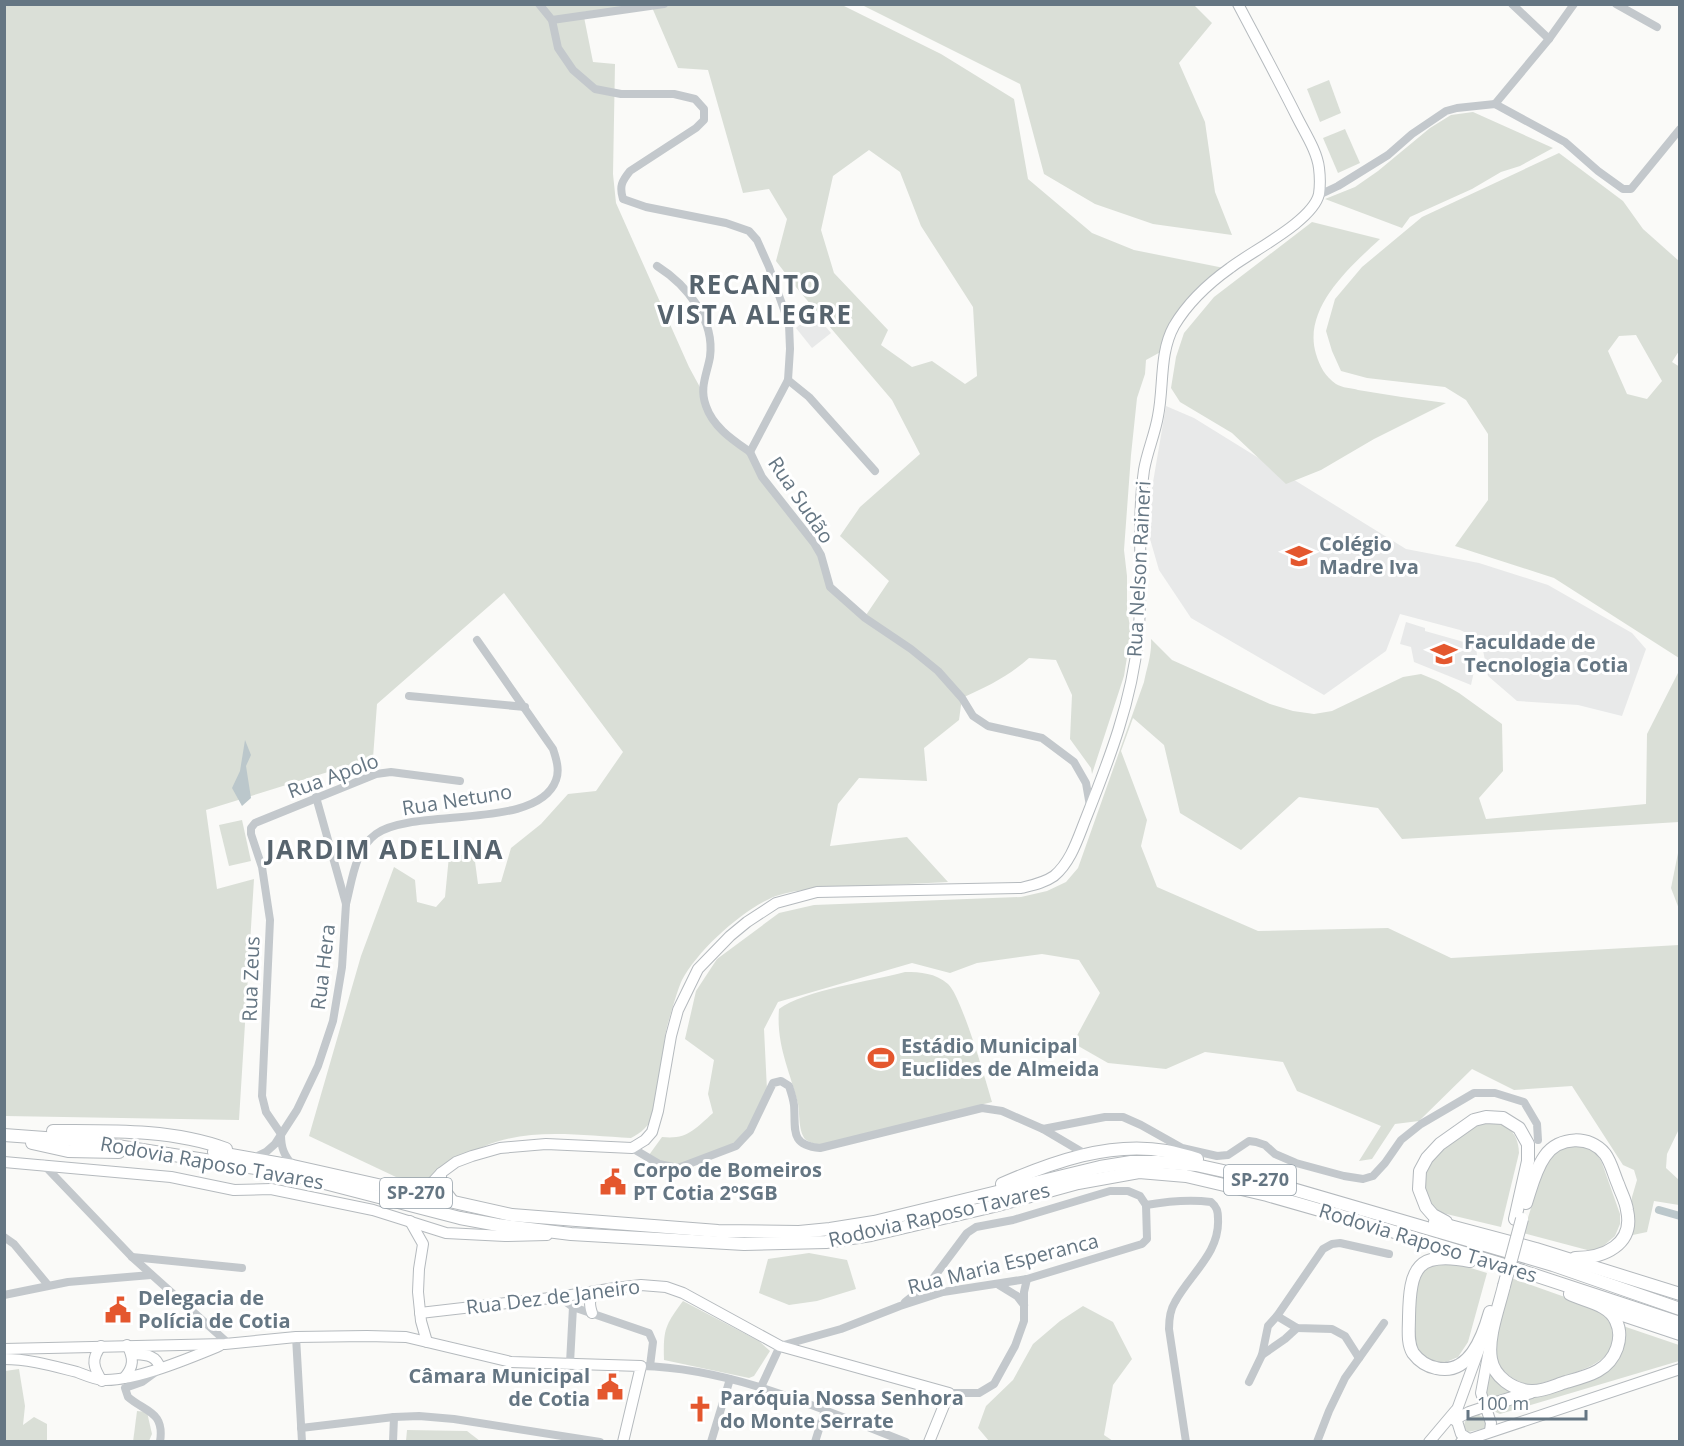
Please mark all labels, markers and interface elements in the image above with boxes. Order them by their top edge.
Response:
district label: RECANTO VISTA ALEGRE [657,266,853,332]
street label: Rua Sudão [762,451,840,549]
street label: Rua Nelson Raineri [1120,480,1157,658]
place label: Colégio Madre Iva [1319,530,1419,580]
school or university icon: Colégio Madre Iva [1284,541,1314,571]
place label: Faculdade de Tecnologia Cotia [1464,628,1628,678]
school or university icon: Faculdade de Tecnologia Cotia [1429,639,1459,669]
street label: Rua Apolo [284,747,382,804]
street label: Rua Netuno [400,777,514,822]
district label: JARDIM ADELINA [264,831,504,867]
street label: Rua Hera [304,923,341,1011]
street label: Rua Zeus [236,936,265,1022]
place label: Estádio Municipal Euclides de Almeida [901,1032,1099,1082]
sports icon: Estádio Municipal Euclides de Almeida [866,1043,896,1073]
street label: Rodovia Raposo Tavares [98,1130,326,1195]
place label: Corpo de Bomeiros PT Cotia 2ºSGB [633,1156,822,1206]
road number: SP-270 [1224,1165,1296,1195]
public building icon: Corpo de Bomeiros PT Cotia 2ºSGB [598,1167,628,1197]
street label: Rodovia Raposo Tavares [825,1176,1052,1253]
road number: SP-270 [380,1178,452,1208]
street label: Rodovia Raposo Tavares [1316,1196,1540,1289]
street label: Rua Maria Esperanca [905,1227,1101,1300]
street label: Rua Dez de Janeiro [464,1272,642,1321]
place label: Delegacia de Polícia de Cotia [138,1284,290,1334]
public building icon: Delegacia de Polícia de Cotia [103,1295,133,1325]
place label: Câmara Municipal de Cotia [409,1362,590,1412]
public building icon: Câmara Municipal de Cotia [595,1372,625,1402]
scale bar [1468,1383,1586,1421]
place label: Paróquia Nossa Senhora do Monte Serrate [720,1384,964,1434]
text: 100 m [1477,1391,1529,1415]
church icon: Paróquia Nossa Senhora do Monte Serrate [685,1394,715,1424]

